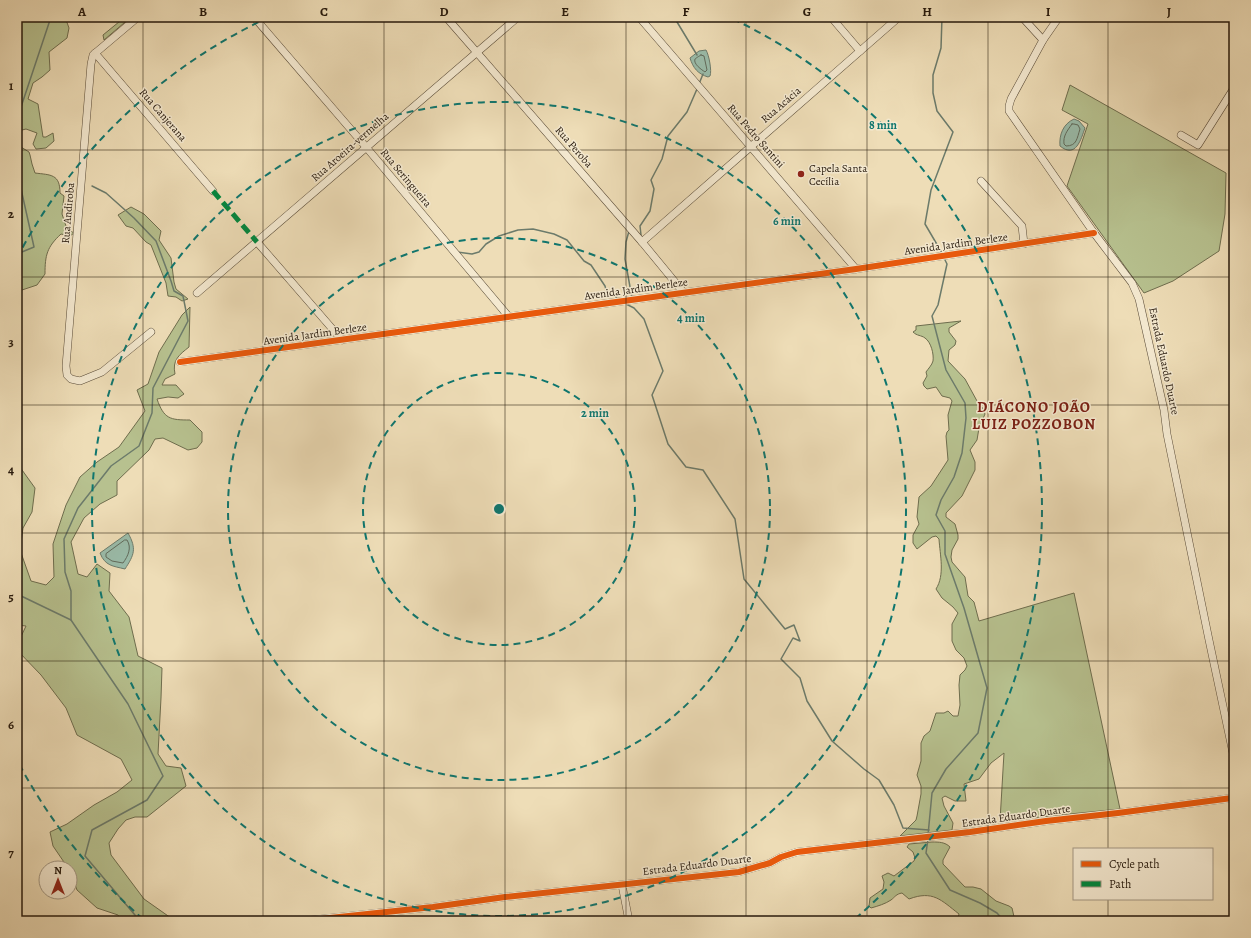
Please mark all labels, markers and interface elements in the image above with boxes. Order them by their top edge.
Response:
text: A [77,3,87,20]
text: B [199,3,207,20]
text: C [320,3,328,20]
text: D [439,3,449,20]
text: E [561,3,569,20]
text: F [683,3,690,20]
text: G [803,3,811,20]
text: H [922,3,932,20]
text: I [1046,3,1051,20]
text: J [1167,3,1171,20]
text: 1 [9,77,14,94]
street label: Rua Acácia [758,83,805,127]
street label: Rua Canjerana [136,85,191,145]
street label: Rua Pedro Santini [724,101,788,171]
street label: Rua Aroeira-vermelha [308,109,393,185]
text: 8 min [869,117,897,133]
street label: Rua Peroba [552,123,597,172]
street label: Rua Seringueira [377,146,436,211]
place label: Capela Santa Cecília [809,161,868,189]
marker: Capela Santa Cecília [796,169,806,179]
street label: Rua Andiroba [58,181,78,244]
text: 2 [8,205,15,222]
text: 6 min [773,213,801,229]
street label: Avenida Jardim Berleze [902,229,1009,259]
street label: Avenida Jardim Berleze [582,274,689,304]
street label: Estrada Eduardo Duarte [1145,306,1183,416]
text: 4 min [677,310,705,326]
street label: Avenida Jardim Berleze [261,319,368,349]
text: 3 [8,333,14,350]
district label: DIÁCONO JOÃO LUIZ POZZOBON [972,397,1096,434]
text: 2 min [581,405,609,421]
text: 4 [8,461,14,478]
centre of rings [492,502,506,516]
text: 5 [8,588,14,605]
text: 6 [8,716,14,733]
street label: Estrada Eduardo Duarte [961,801,1071,831]
text: 7 [8,844,14,861]
legend [1073,848,1213,900]
street label: Estrada Eduardo Duarte [642,851,752,879]
text: Cycle path [1109,856,1160,872]
north arrow [38,860,78,900]
text: N [54,863,62,878]
text: Path [1109,876,1132,892]

